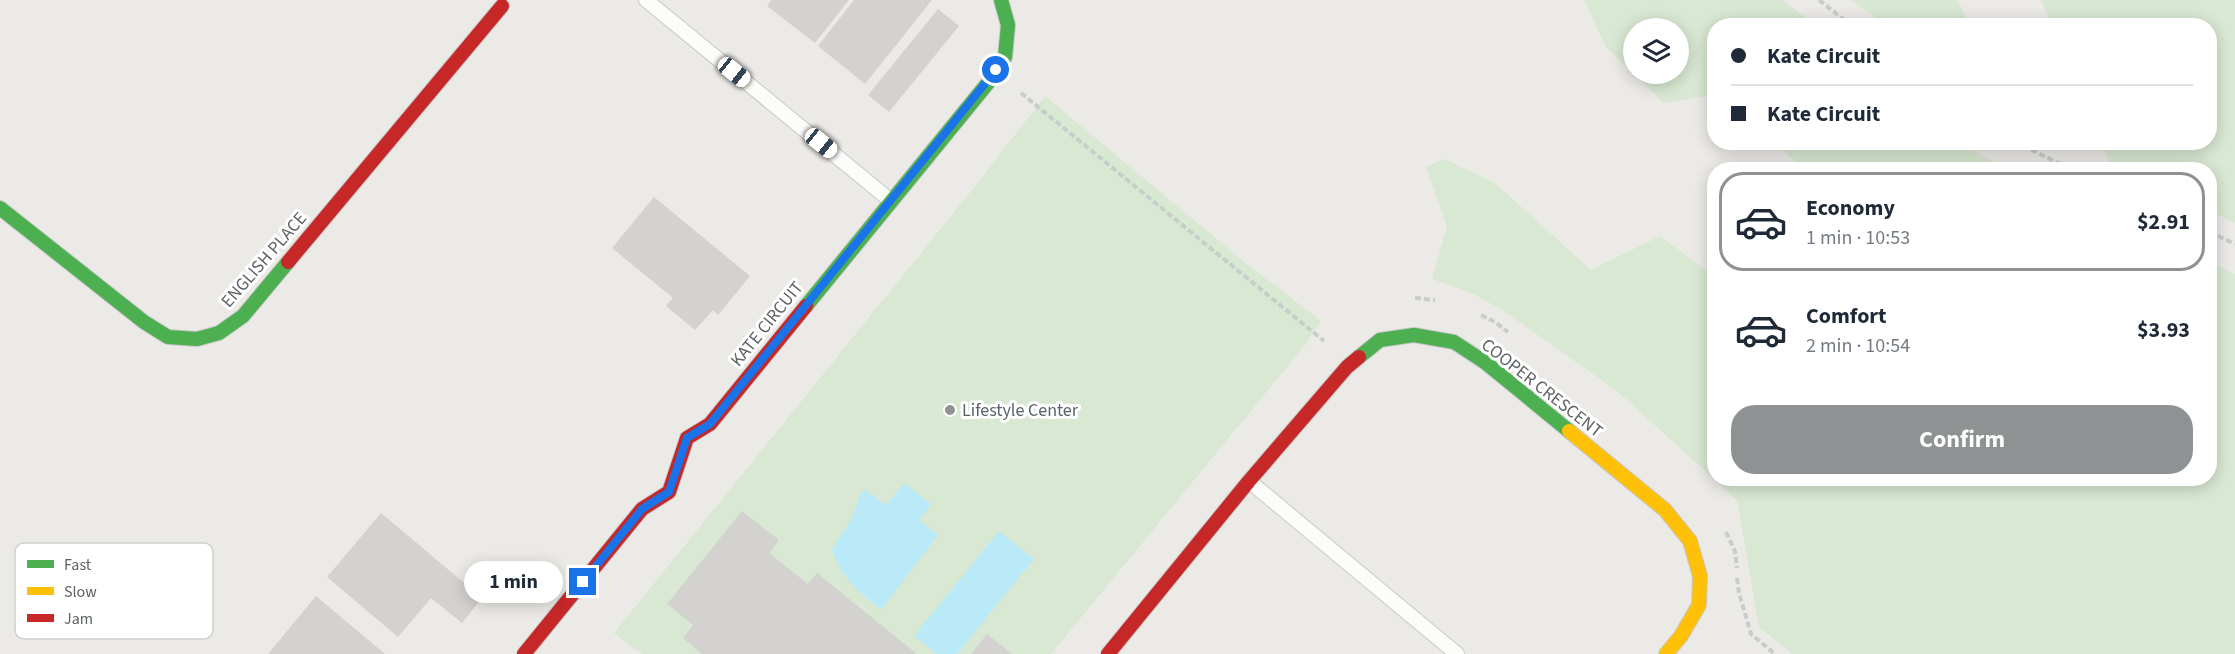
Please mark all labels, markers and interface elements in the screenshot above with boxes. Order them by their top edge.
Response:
map controls [1623,18,1689,84]
button: layers [1623,18,1689,84]
text: Kate Circuit [1767,40,1880,72]
car [714,54,754,90]
route start [982,56,1009,83]
text: Kate Circuit [1767,98,1880,130]
car [801,125,841,161]
text: Economy [1806,192,1895,224]
icon: car [1734,195,1788,249]
text: $2.91 [2137,206,2190,238]
street label: ENGLISH PLACE [216,207,312,313]
text: 1 min · 10:53 [1806,224,1910,252]
street label: KATE CIRCUIT [725,276,809,372]
text: Comfort [1806,300,1887,332]
icon: car [1734,303,1788,357]
text: $3.93 [2137,314,2190,346]
text: 2 min · 10:54 [1806,332,1910,360]
street label: COOPER CRESCENT [1476,333,1608,444]
place label: Lifestyle Center [962,398,1079,423]
marker: Lifestyle Center [943,403,957,417]
button: Confirm [1731,405,2193,474]
legend [15,543,213,639]
text: Fast [64,554,92,576]
callout: 1 min [463,561,562,603]
text: 1 min [489,568,538,596]
route end [569,568,596,595]
text: Slow [64,581,97,603]
text: Jam [64,608,93,630]

